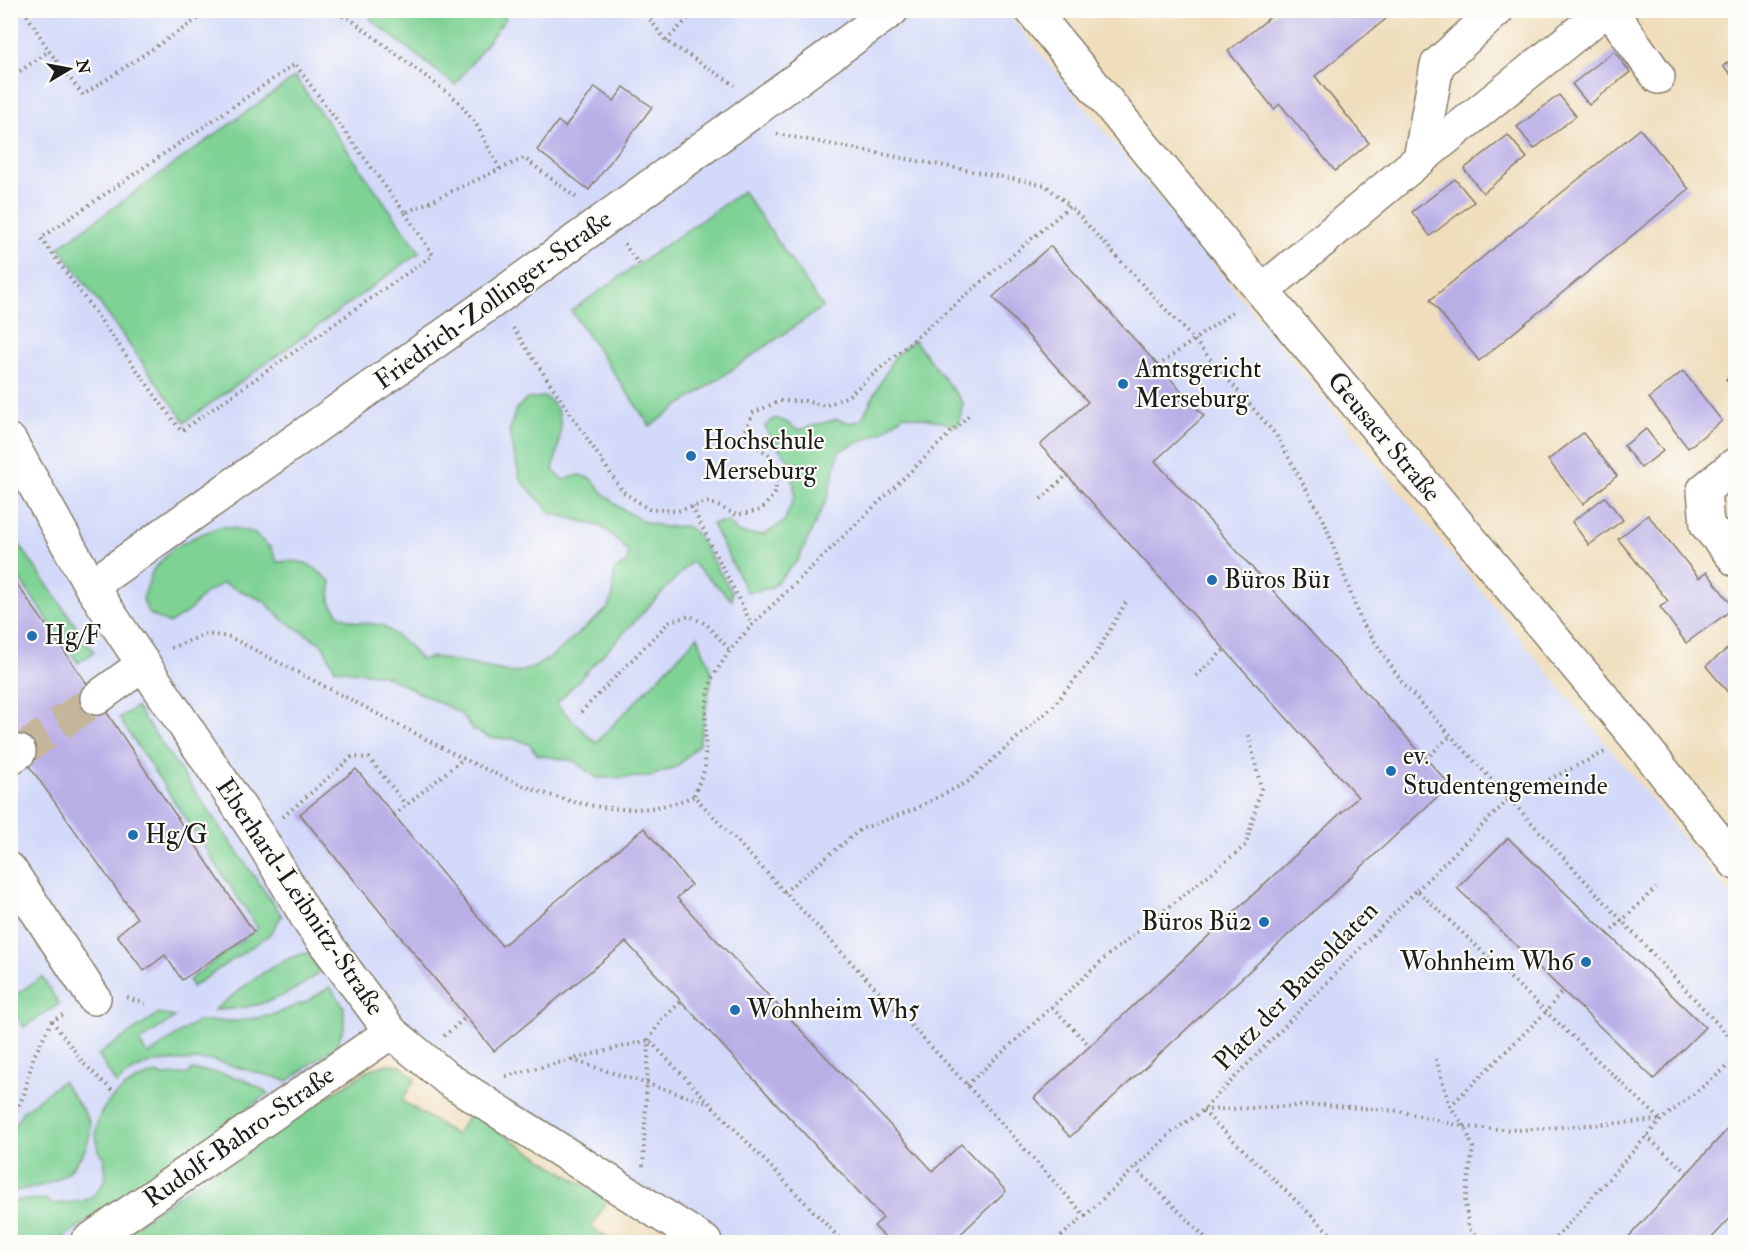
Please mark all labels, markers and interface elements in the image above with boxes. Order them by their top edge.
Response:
north arrow [39,39,99,99]
text: N [72,57,94,76]
street label: Friedrich-Zollinger-Straße [368,203,618,397]
place label: Amtsgericht Merseburg [1134,353,1261,415]
street label: Geusaer Straße [1320,365,1448,509]
marker: Amtsgericht Merseburg [1116,377,1130,391]
place label: Hochschule Merseburg [703,425,824,487]
marker: Hochschule Merseburg [684,449,698,463]
place label: Büros Bü1 [1224,564,1331,596]
marker: Büros Bü1 [1205,573,1219,587]
place label: Hg/F [44,620,101,652]
marker: Hg/F [25,629,39,643]
place label: ev. Studentengemeinde [1403,740,1608,802]
marker: ev. Studentengemeinde [1384,764,1398,778]
street label: Eberhard-Leibnitz-Straße [209,772,391,1022]
place label: Hg/G [145,819,208,851]
marker: Hg/G [126,828,140,842]
street label: Platz der Bausoldaten [1207,895,1385,1077]
place label: Büros Bü2 [1141,906,1252,938]
marker: Büros Bü2 [1257,915,1271,929]
place label: Wohnheim Wh6 [1399,946,1576,978]
marker: Wohnheim Wh6 [1579,955,1593,969]
place label: Wohnheim Wh5 [746,994,920,1026]
marker: Wohnheim Wh5 [728,1003,742,1017]
street label: Rudolf-Bahro-Straße [137,1059,341,1215]

